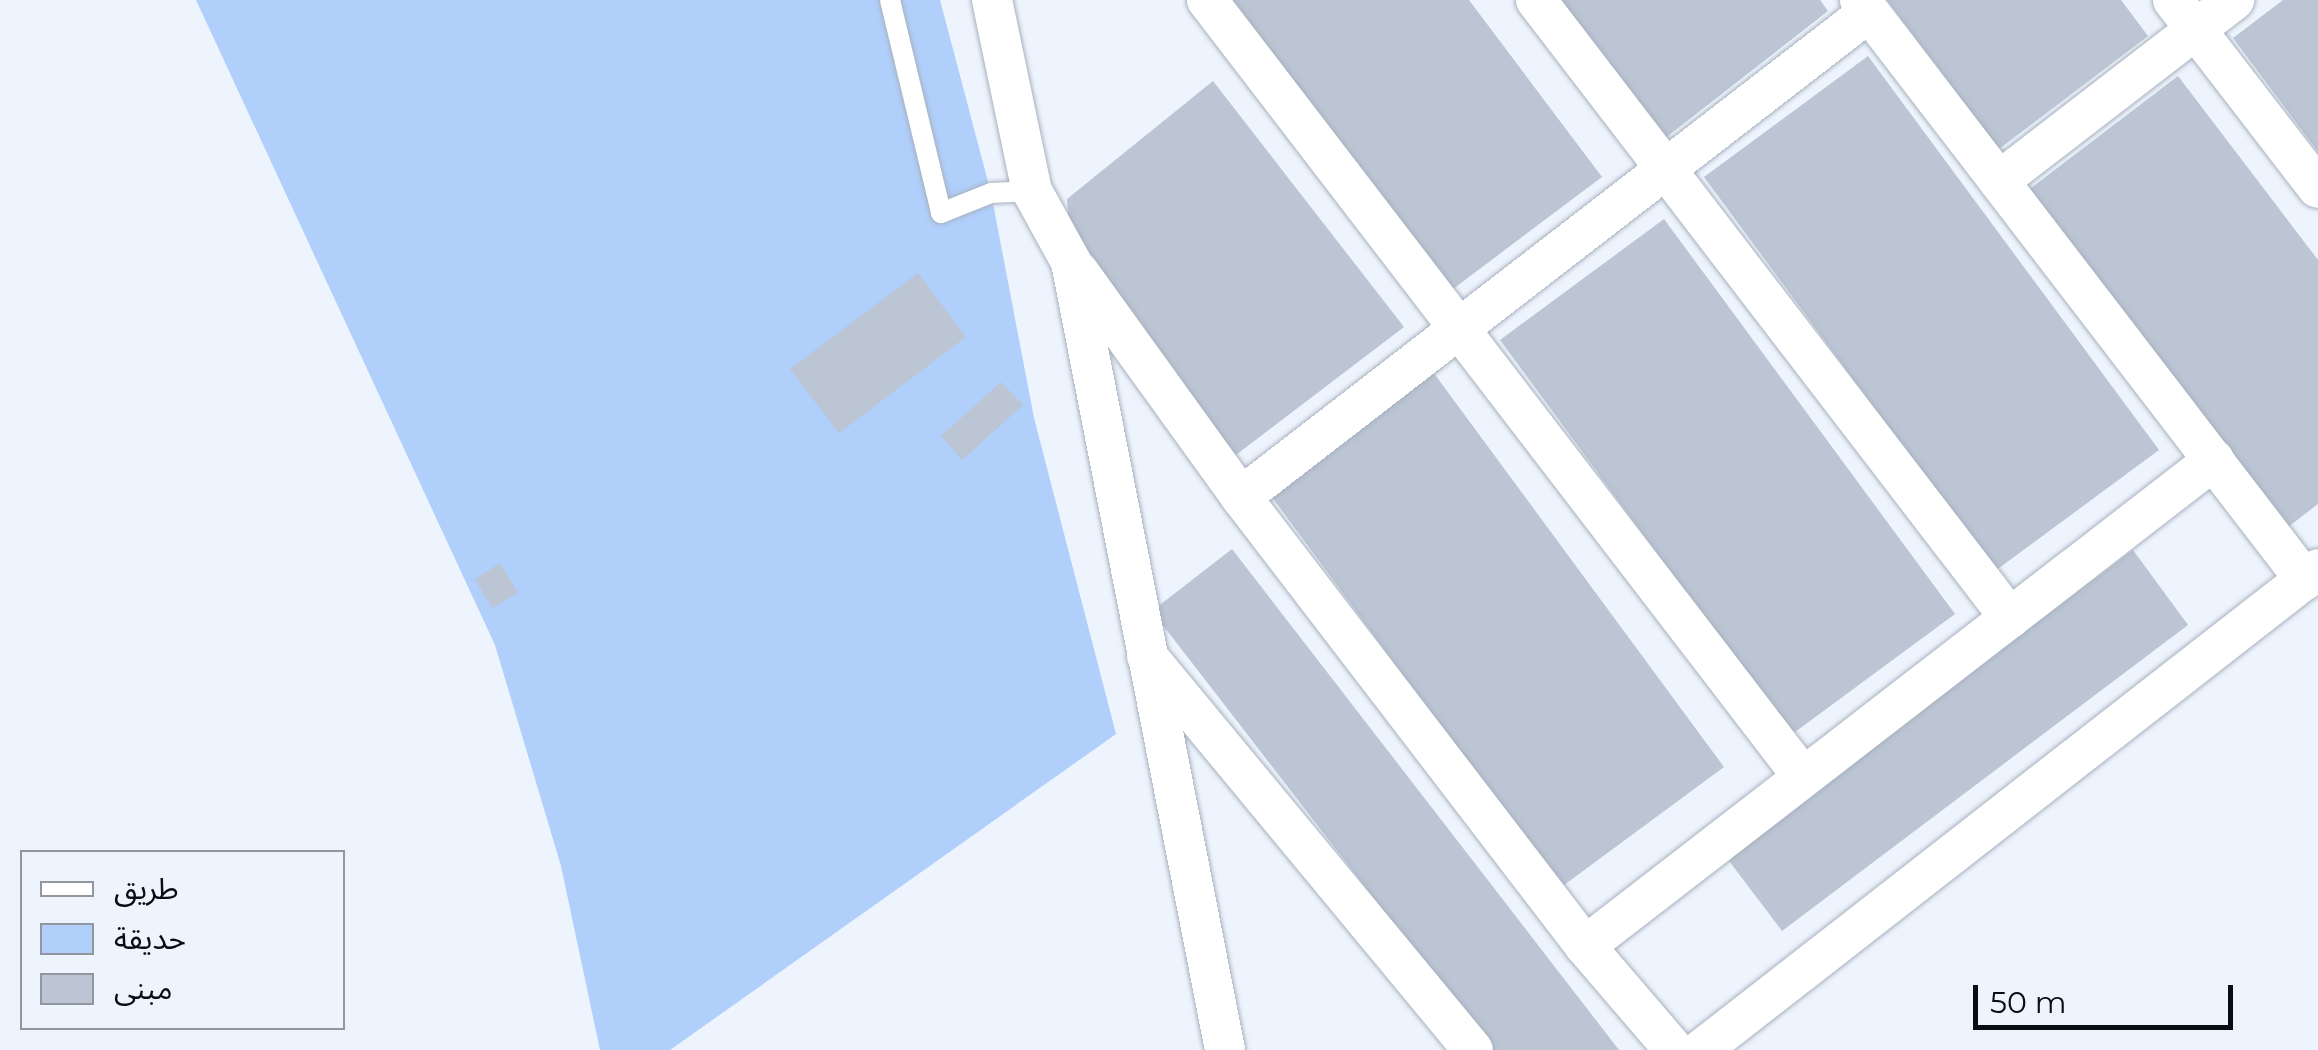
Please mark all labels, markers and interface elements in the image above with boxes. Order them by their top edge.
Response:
legend [20,850,345,1030]
text: طريق [114,870,179,907]
text: حديقة [114,920,186,957]
scale bar [1978,965,2238,1027]
text: مبنى [114,970,172,1007]
text: 50 m [1990,984,2067,1021]

